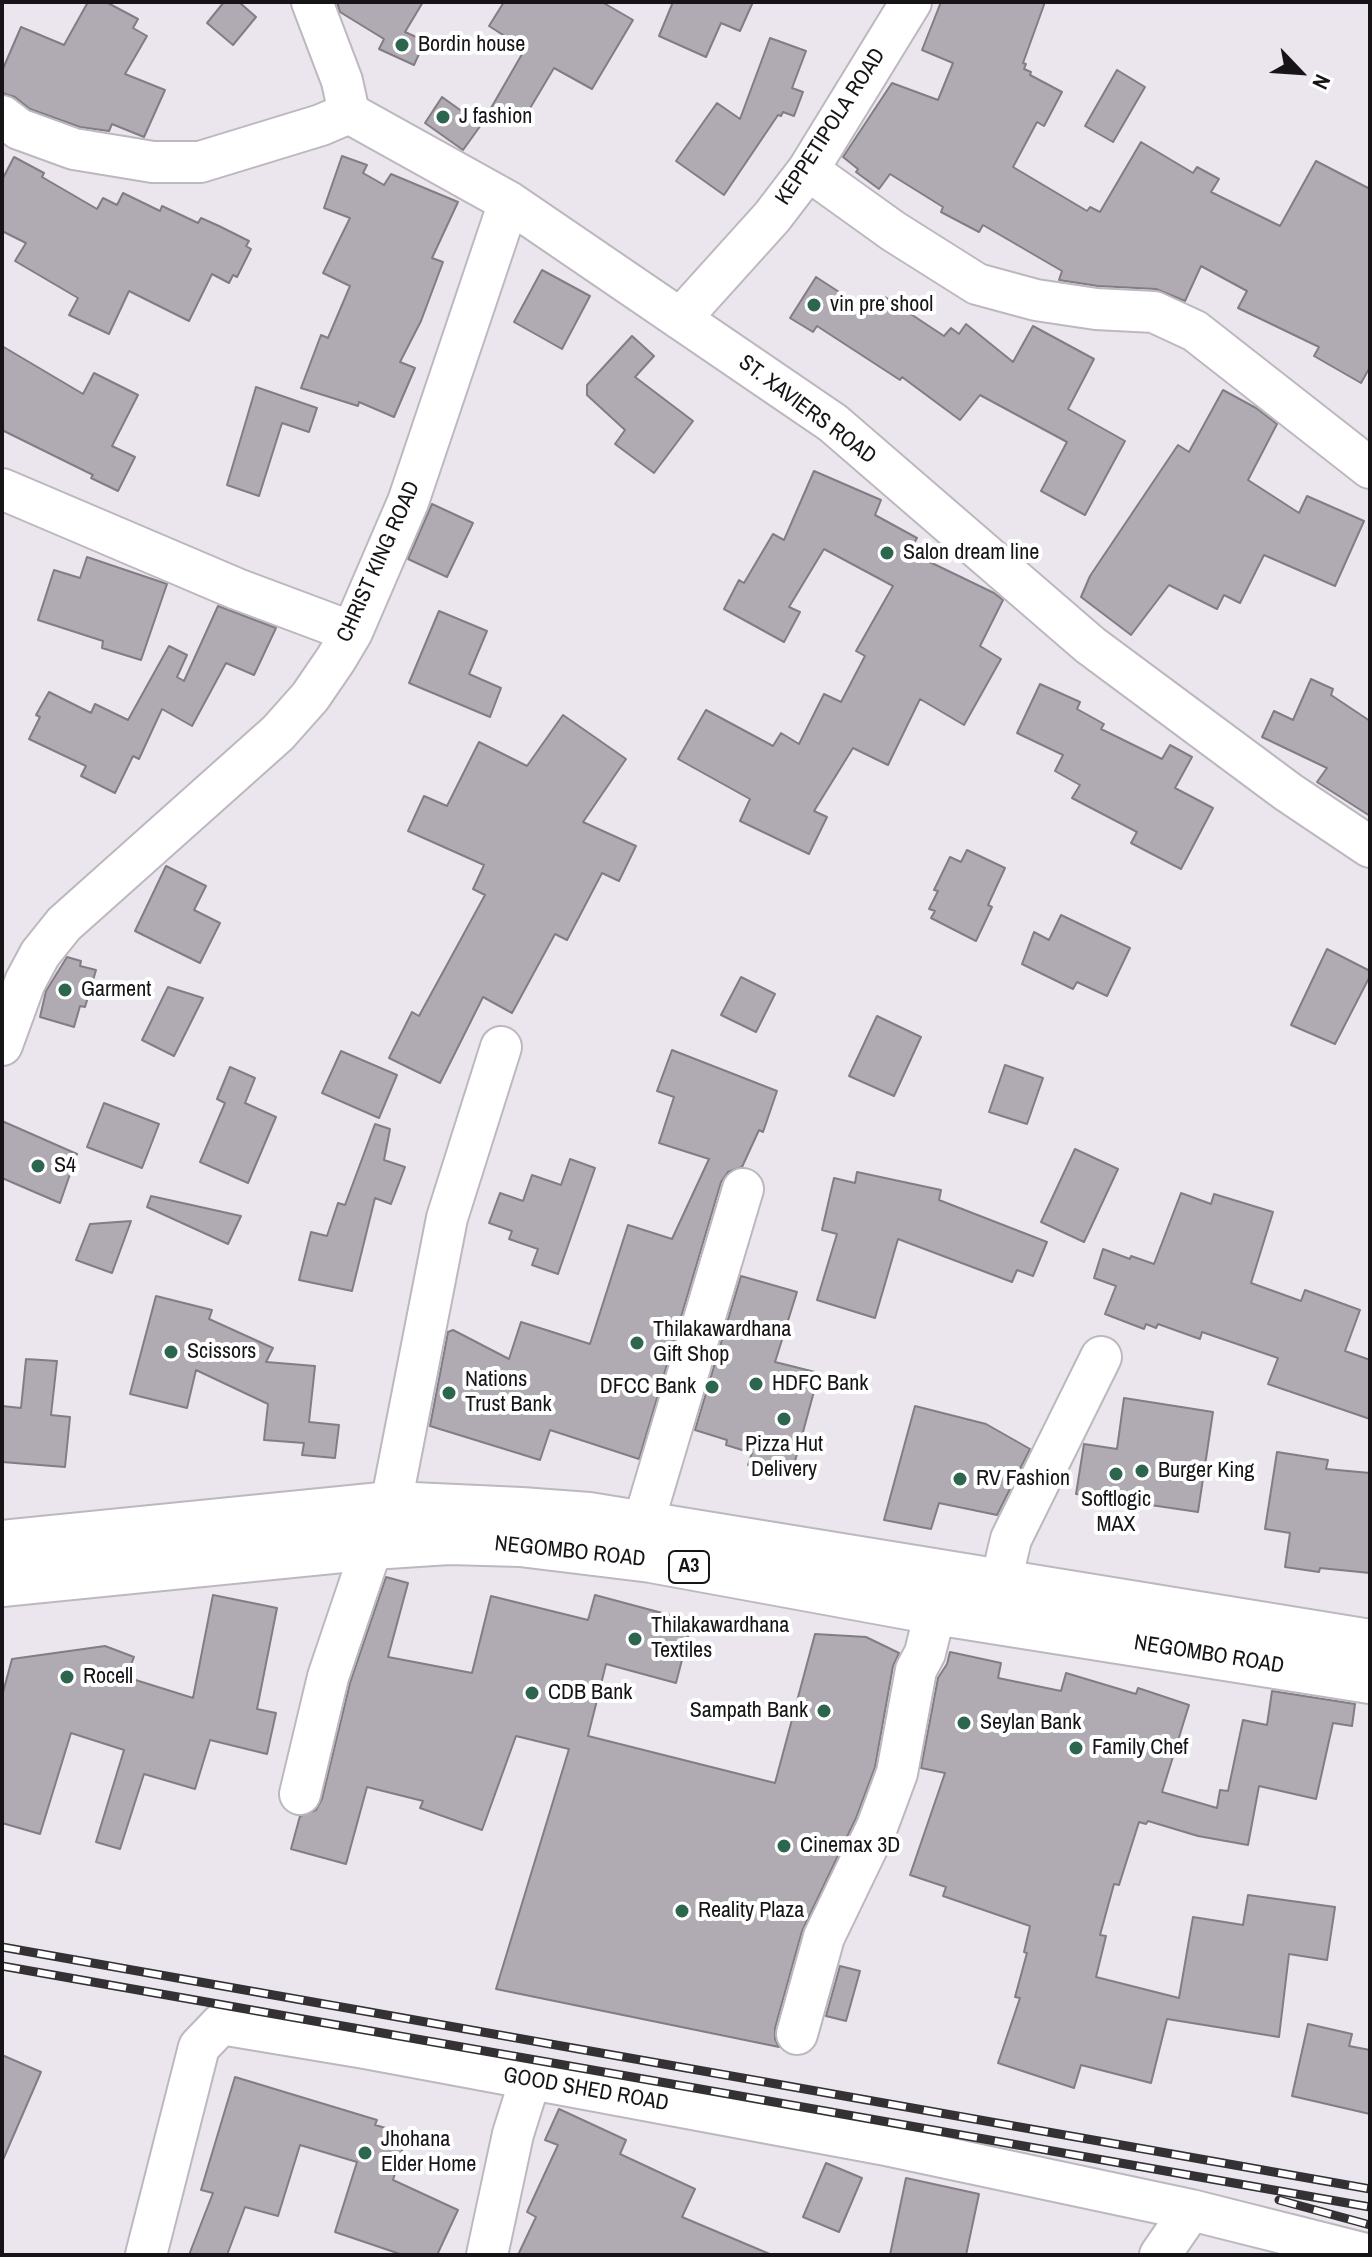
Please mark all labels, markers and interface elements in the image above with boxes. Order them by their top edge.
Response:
place label: Bordin house [418,32,525,58]
north arrow [1260,32,1340,112]
marker: Bordin house [393,36,411,54]
street label: KEPPETIPOLA ROAD [771,44,891,210]
text: N [1305,70,1338,94]
place label: J fashion [459,104,532,130]
marker: J fashion [434,108,452,126]
place label: vin pre shool [830,292,933,318]
marker: vin pre shool [805,296,823,314]
street label: ST. XAVIERS ROAD [733,350,881,470]
street label: CHRIST KING ROAD [332,477,426,647]
place label: Salon dream line [903,540,1039,566]
marker: Salon dream line [878,544,896,562]
place label: Garment [81,977,151,1003]
marker: Garment [56,981,74,999]
place label: S4 [54,1153,76,1179]
marker: S4 [29,1157,47,1175]
place label: Thilakawardhana Gift Shop [653,1317,791,1368]
marker: Thilakawardhana Gift Shop [628,1334,646,1352]
place label: Scissors [187,1339,256,1365]
marker: Scissors [162,1343,180,1361]
place label: Nations Trust Bank [465,1367,552,1418]
place label: HDFC Bank [772,1371,868,1397]
place label: DFCC Bank [600,1374,696,1400]
marker: HDFC Bank [747,1375,765,1393]
marker: DFCC Bank [703,1378,721,1396]
marker: Nations Trust Bank [440,1384,458,1402]
marker: Pizza Hut Delivery [775,1410,793,1428]
place label: Pizza Hut Delivery [745,1432,823,1484]
place label: Burger King [1158,1458,1254,1484]
marker: Burger King [1133,1462,1151,1480]
marker: Softlogic MAX [1107,1465,1125,1483]
place label: RV Fashion [976,1466,1070,1492]
marker: RV Fashion [951,1470,969,1488]
place label: Softlogic MAX [1081,1487,1151,1538]
street label: NEGOMBO ROAD [493,1531,647,1573]
road number: A3 [669,1551,709,1583]
place label: Thilakawardhana Textiles [651,1613,789,1664]
marker: Thilakawardhana Textiles [626,1630,644,1648]
street label: NEGOMBO ROAD [1132,1630,1286,1680]
place label: Rocell [83,1664,133,1690]
marker: Rocell [58,1668,76,1686]
place label: CDB Bank [548,1680,632,1706]
marker: CDB Bank [523,1684,541,1702]
place label: Sampath Bank [690,1698,808,1724]
marker: Sampath Bank [815,1702,833,1720]
place label: Seylan Bank [980,1710,1081,1736]
marker: Seylan Bank [955,1714,973,1732]
place label: Family Chef [1092,1735,1188,1761]
marker: Family Chef [1067,1739,1085,1757]
place label: Cinemax 3D [800,1833,900,1859]
marker: Cinemax 3D [775,1837,793,1855]
place label: Reality Plaza [698,1898,804,1924]
marker: Reality Plaza [673,1902,691,1920]
street label: GOOD SHED ROAD [501,2062,671,2118]
place label: Jhohana Elder Home [381,2127,476,2178]
marker: Jhohana Elder Home [356,2144,374,2162]

